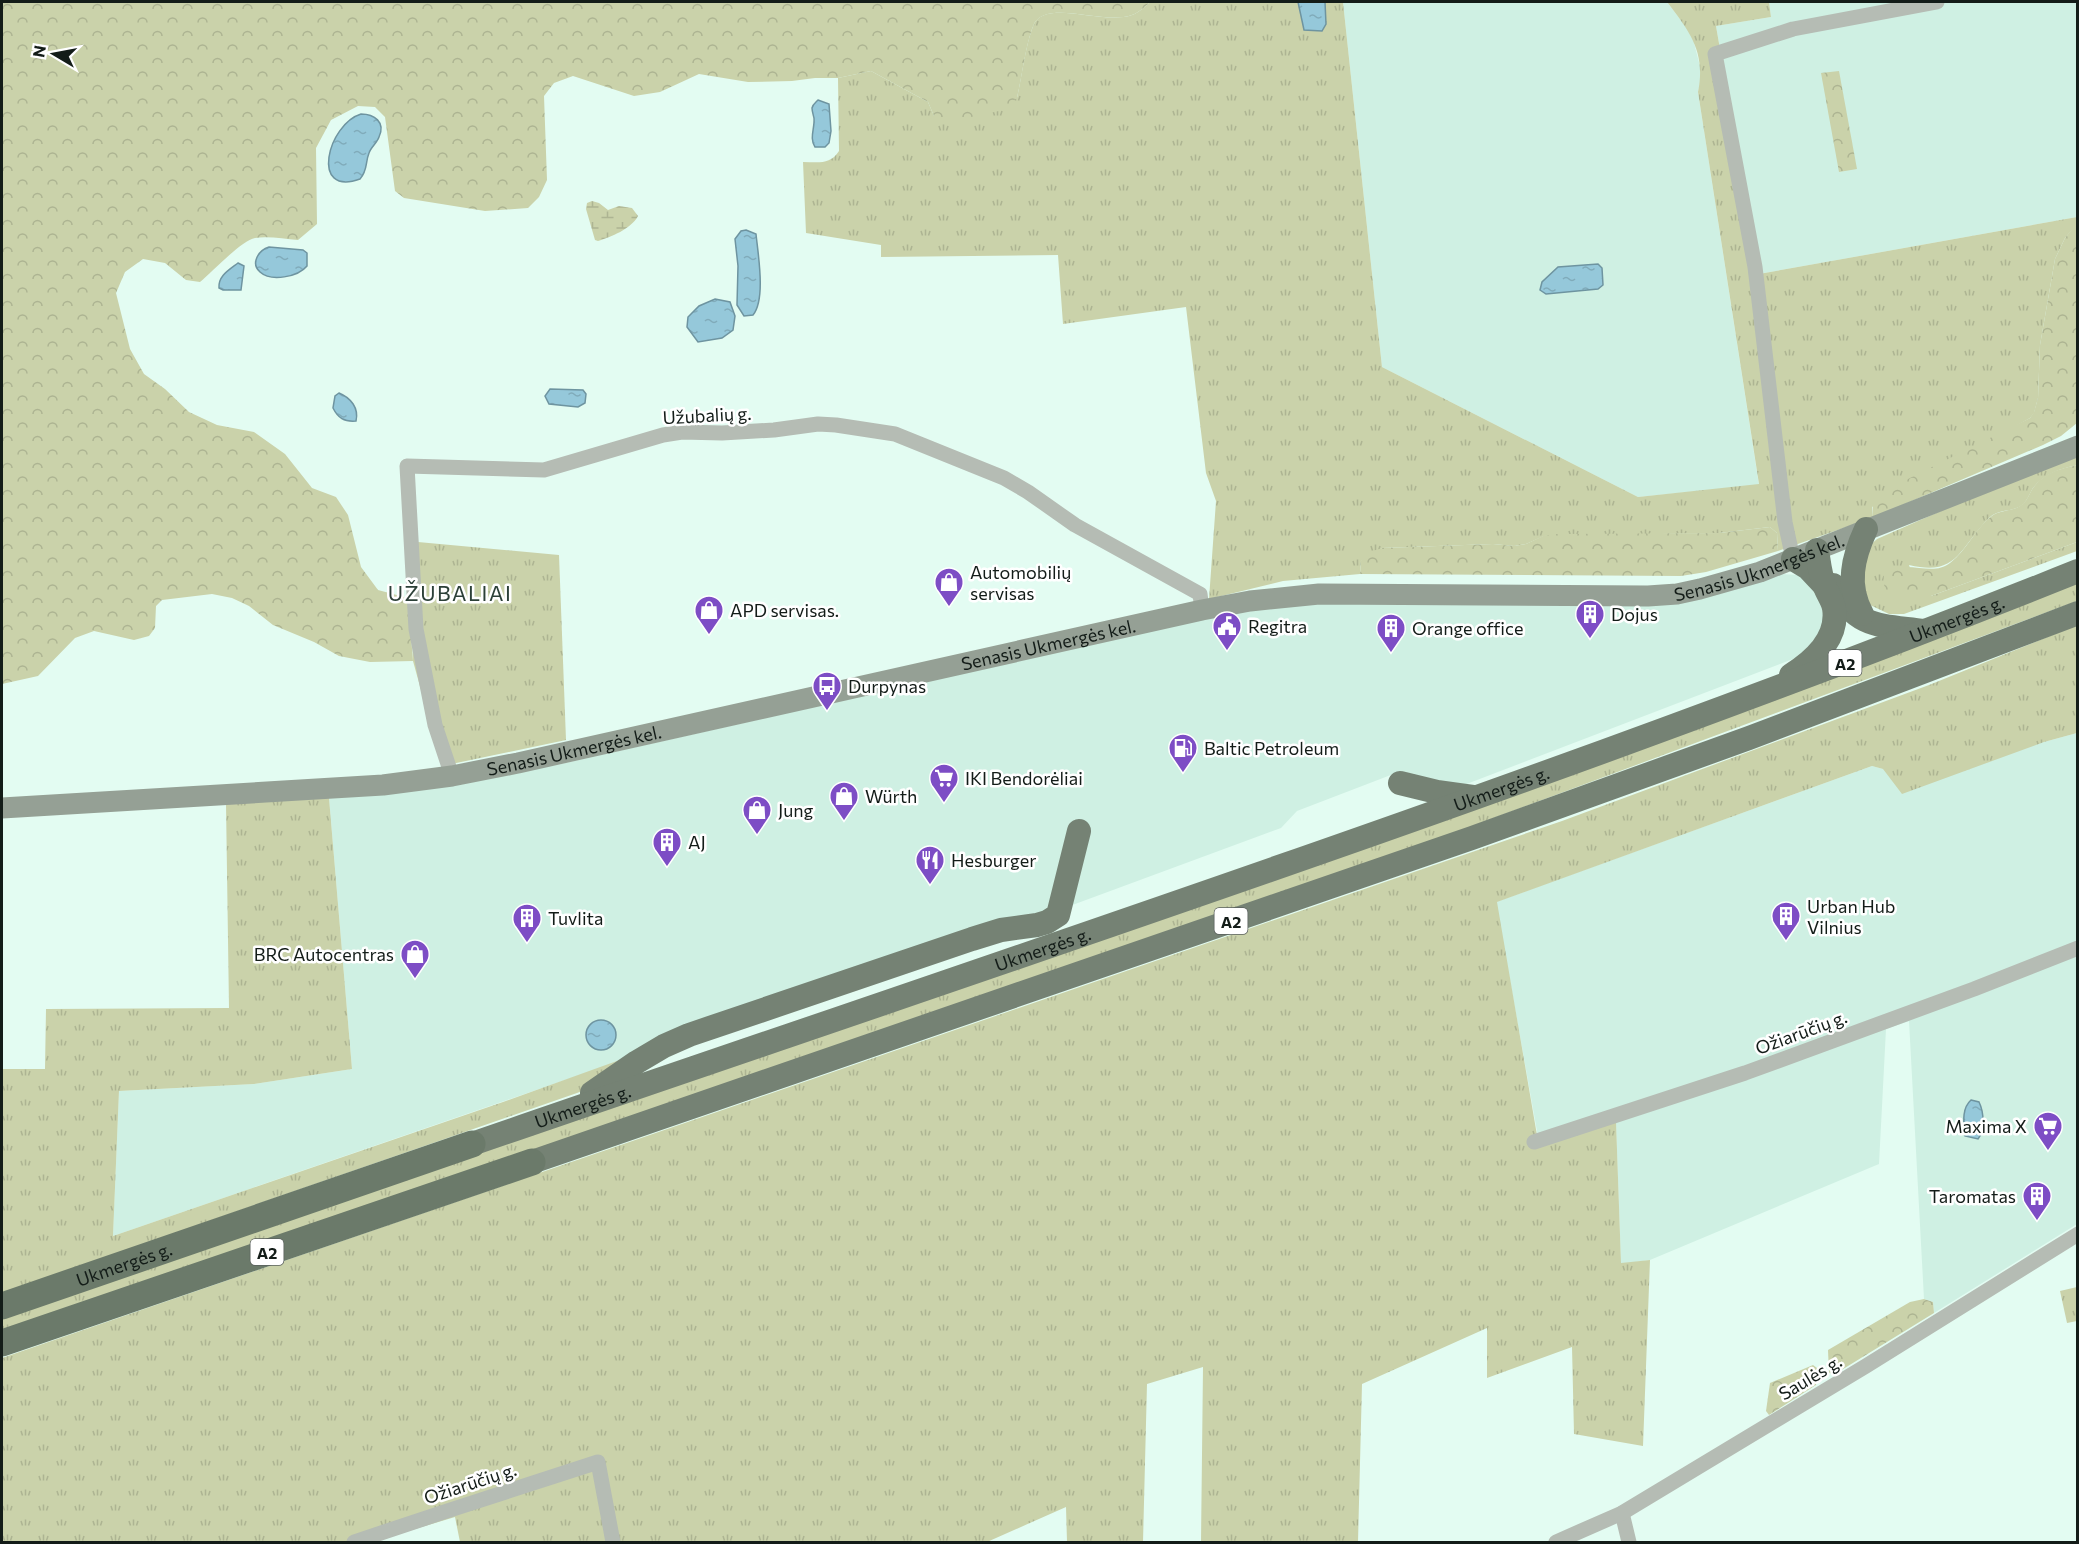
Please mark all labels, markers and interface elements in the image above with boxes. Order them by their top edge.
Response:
north arrow [24,24,84,84]
text: N [28,44,49,59]
street label: Užubalių g. [662,402,752,428]
street label: Senasis Ukmergės kel. [1672,529,1847,605]
place label: Automobilių servisas [970,561,1071,604]
shop icon: Automobilių servisas [933,566,965,608]
district label: UŽUBALIAI [388,580,512,605]
street label: Ukmergės g. [1906,590,2007,647]
shop icon: APD servisas. [693,594,725,636]
building icon: Dojus [1574,598,1606,640]
place label: APD servisas. [730,599,839,621]
place label: Dojus [1611,603,1658,625]
public building icon: Regitra [1211,610,1243,652]
building icon: Orange office [1375,612,1407,654]
street label: Senasis Ukmergės kel. [959,614,1138,675]
place label: Regitra [1248,615,1307,637]
place label: Orange office [1412,617,1523,639]
road number: A2 [1828,650,1862,676]
bus stop icon: Durpynas [811,670,843,712]
place label: Durpynas [848,675,926,697]
street label: Senasis Ukmergės kel. [485,720,663,780]
fuel station icon: Baltic Petroleum [1167,732,1199,774]
place label: Baltic Petroleum [1204,737,1339,759]
street label: Ukmergės g. [1450,761,1552,816]
supermarket icon: IKI Bendorėliai [928,762,960,804]
place label: IKI Bendorėliai [965,767,1083,789]
shop icon: Würth [828,780,860,822]
place label: Würth [865,785,917,807]
shop icon: Jung [741,794,773,836]
place label: Jung [778,799,814,821]
building icon: AJ [651,826,683,868]
place label: AJ [688,831,706,853]
restaurant icon: Hesburger [914,844,946,886]
place label: Hesburger [951,849,1036,871]
place label: Urban Hub Vilnius [1807,895,1895,938]
building icon: Urban Hub Vilnius [1770,900,1802,942]
building icon: Tuvlita [511,902,543,944]
place label: Tuvlita [548,907,603,929]
road number: A2 [1214,908,1248,934]
street label: Ukmergės g. [992,922,1093,975]
shop icon: BRC Autocentras [399,938,431,980]
place label: BRC Autocentras [254,943,394,965]
street label: Ožiarūčių g. [1752,1005,1850,1059]
street label: Ukmergės g. [532,1079,634,1133]
supermarket icon: Maxima X [2032,1110,2064,1152]
place label: Maxima X [1946,1115,2027,1137]
building icon: Taromatas [2021,1180,2053,1222]
place label: Taromatas [1929,1185,2016,1207]
street label: Ukmergės g. [73,1237,175,1291]
road number: A2 [250,1239,284,1265]
street label: Saulės g. [1774,1350,1846,1404]
street label: Ožiarūčių g. [421,1458,519,1508]

